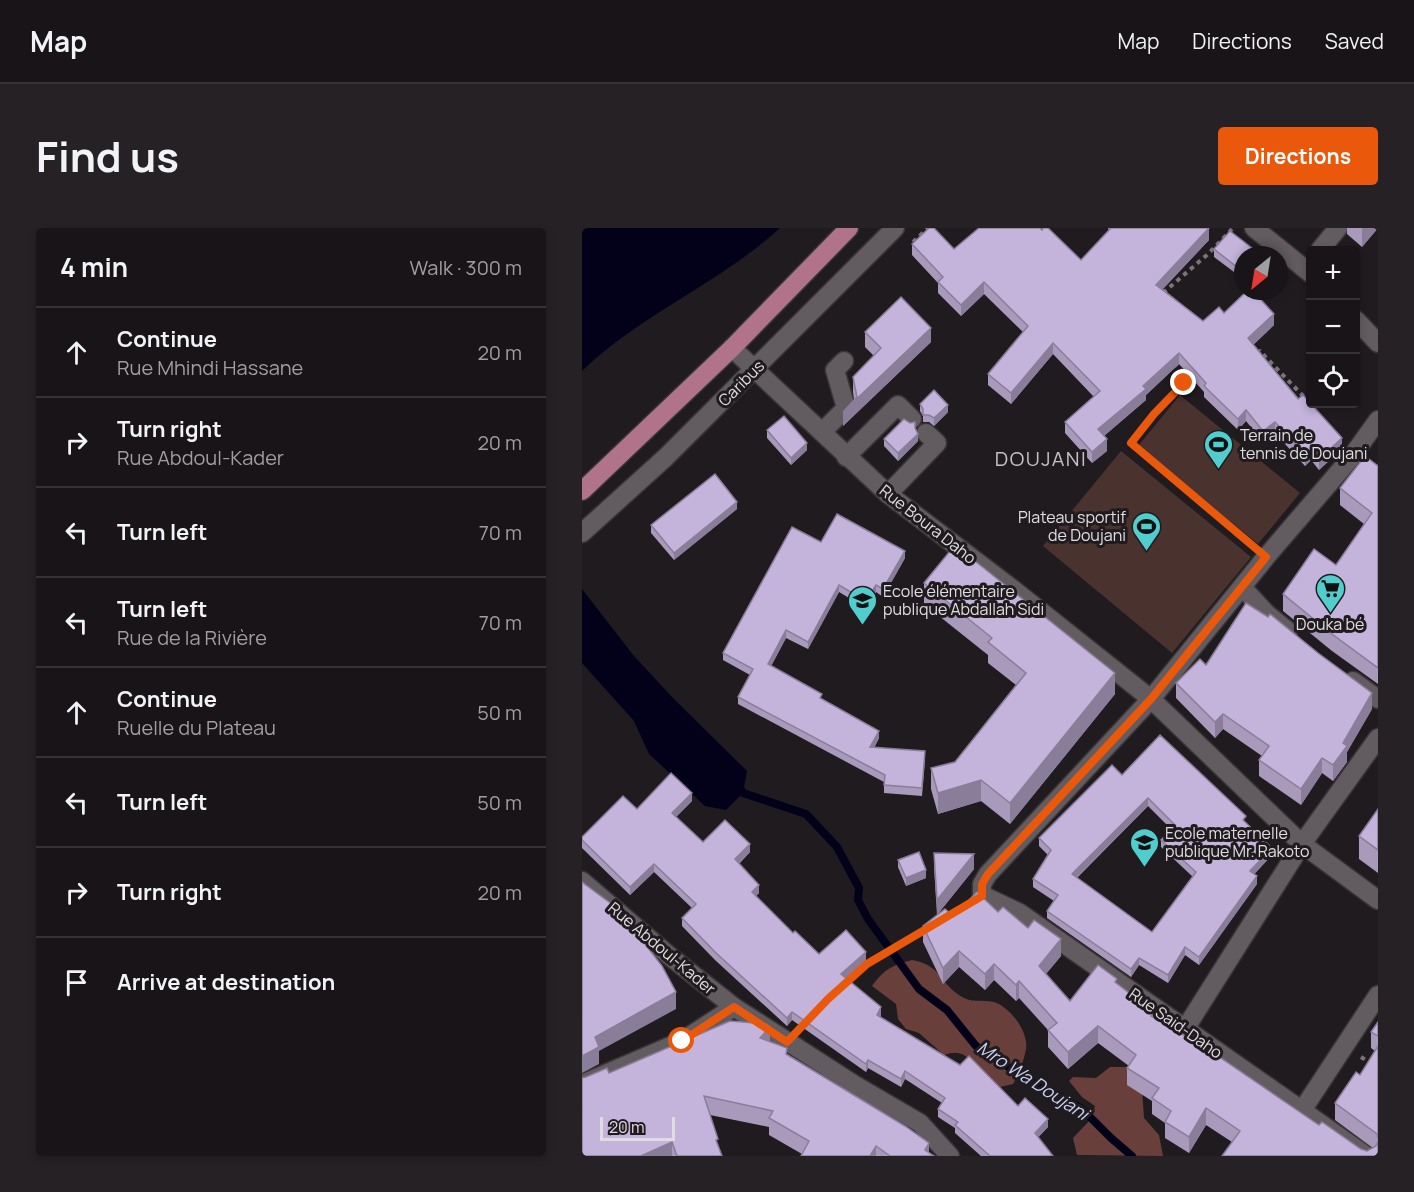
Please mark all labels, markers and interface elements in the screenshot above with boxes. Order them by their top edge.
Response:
text: Map [30,22,87,60]
text: Map [1118,27,1159,55]
text: Directions [1192,27,1292,55]
text: Saved [1325,27,1384,55]
text: Find us [36,127,179,185]
button: Directions [1218,127,1378,185]
north arrow [1234,246,1288,300]
map controls [1306,246,1360,408]
button: + [1306,246,1360,300]
text: 4 min [60,249,128,285]
text: Walk · 300 m [410,254,522,281]
button: − [1306,300,1360,354]
text: Continue [117,324,217,354]
icon: ahead [60,336,93,369]
text: 20 m [477,339,522,366]
text: Rue Mhindi Hassane [117,354,303,381]
button: locate [1306,354,1360,408]
street label: Caribus [713,355,769,411]
route end [1170,369,1196,395]
text: Turn right [117,414,222,444]
place label: Terrain de tennis de Doujani [1240,424,1367,464]
icon: right [60,426,93,459]
sports icon: Terrain de tennis de Doujani [1203,428,1235,470]
text: 20 m [477,429,522,456]
text: Rue Abdoul-Kader [117,444,284,471]
district label: DOUJANI [995,445,1087,472]
street label: Rue Boura Daho [875,479,981,569]
place label: Plateau sportif de Doujani [1018,506,1126,546]
sports icon: Plateau sportif de Doujani [1131,510,1163,552]
icon: left [60,516,93,549]
text: Turn left [117,517,207,547]
text: 70 m [479,519,522,546]
supermarket icon: Douka bé [1314,572,1346,614]
place label: Ecole élémentaire publique Abdallah Sidi [883,580,1044,620]
school or university icon: Ecole élémentaire publique Abdallah Sidi [846,584,878,626]
text: Turn left [117,594,207,624]
icon: left [60,606,93,639]
text: 70 m [479,609,522,636]
place label: Douka bé [1296,613,1364,635]
text: Rue de la Rivière [117,624,267,651]
text: Continue [117,684,217,714]
icon: ahead [60,696,93,729]
text: 50 m [477,699,522,726]
text: Ruelle du Plateau [117,714,276,741]
icon: left [60,786,93,819]
text: Turn left [117,787,207,817]
text: 50 m [477,789,522,816]
place label: Ecole maternelle publique Mr. Rakoto [1165,822,1309,862]
school or university icon: Ecole maternelle publique Mr. Rakoto [1128,826,1160,868]
icon: right [60,876,93,909]
text: Turn right [117,877,222,907]
text: 20 m [477,879,522,906]
street label: Rue Abdoul-Kader [604,897,720,1000]
icon: arrive [60,966,93,999]
text: Arrive at destination [117,967,335,997]
street label: Rue Said-Daho [1125,983,1227,1063]
route start [668,1027,694,1053]
water label: Mro Wa Doujani [973,1035,1096,1126]
scale bar [600,1114,675,1142]
text: 20 m [609,1116,645,1138]

